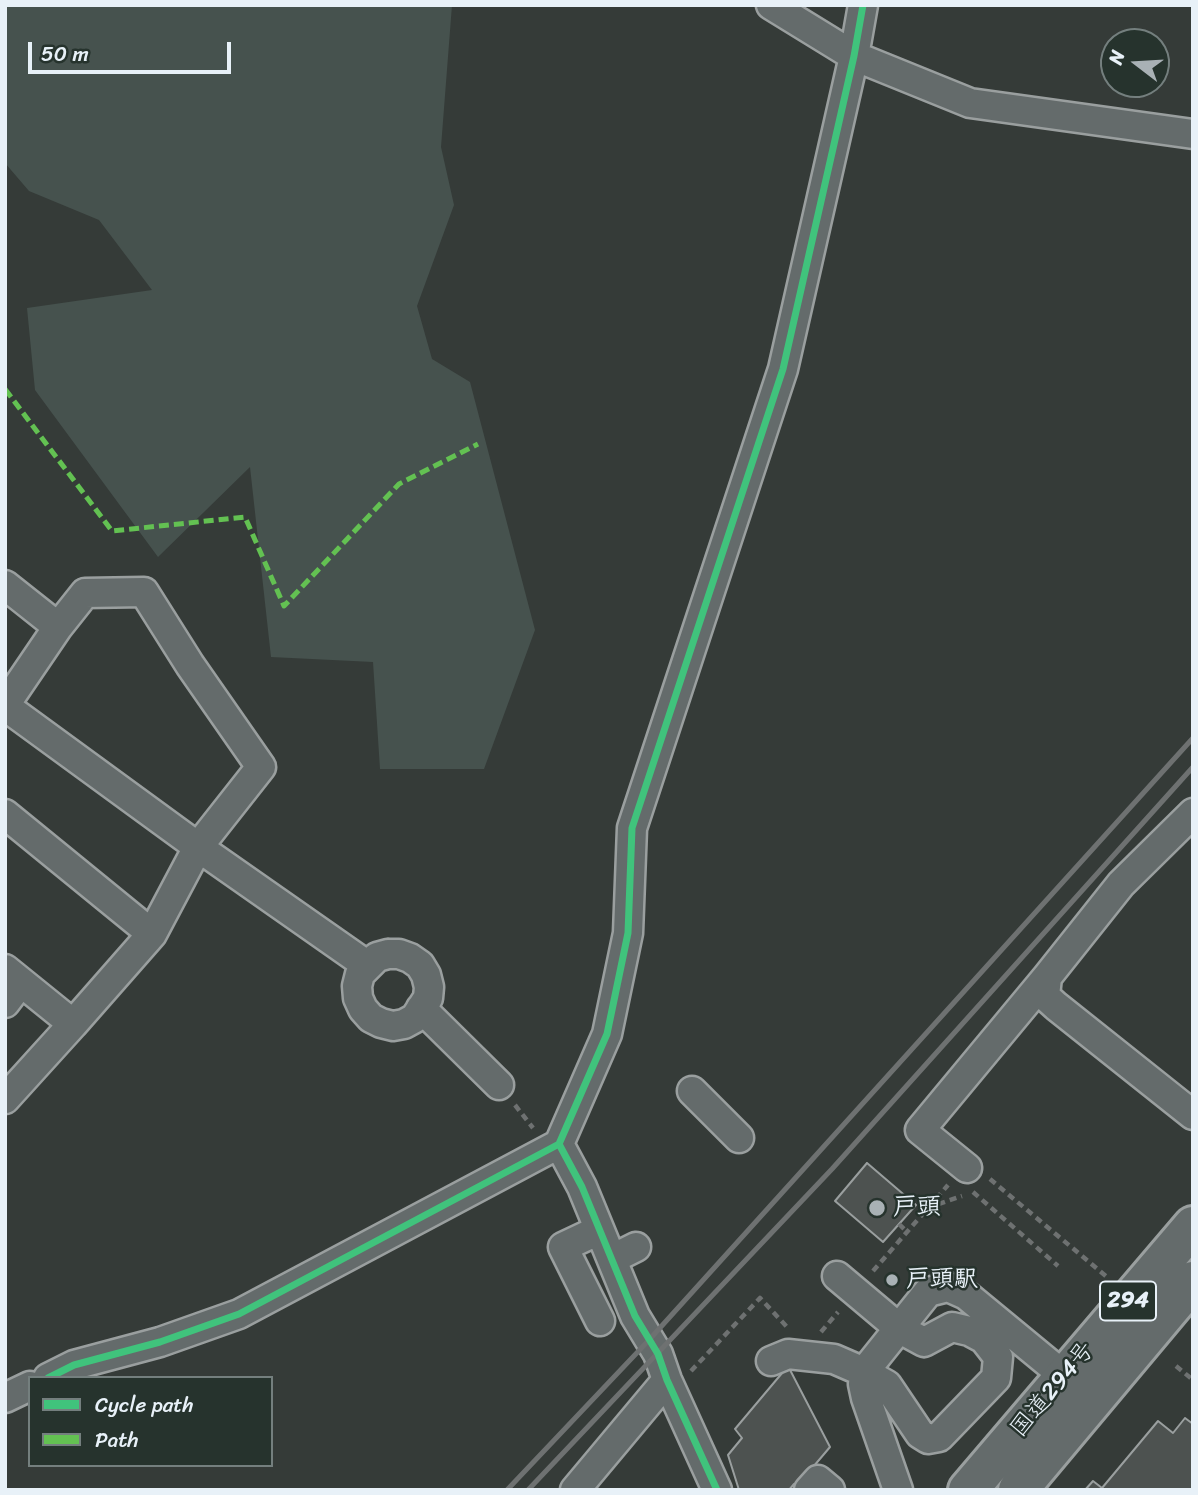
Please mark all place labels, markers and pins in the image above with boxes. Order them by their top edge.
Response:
place label: 戸頭 [893,1194,941,1222]
marker: 戸頭 [867,1198,887,1218]
place label: 戸頭駅 [906,1266,978,1294]
marker: 戸頭駅 [884,1272,900,1288]

